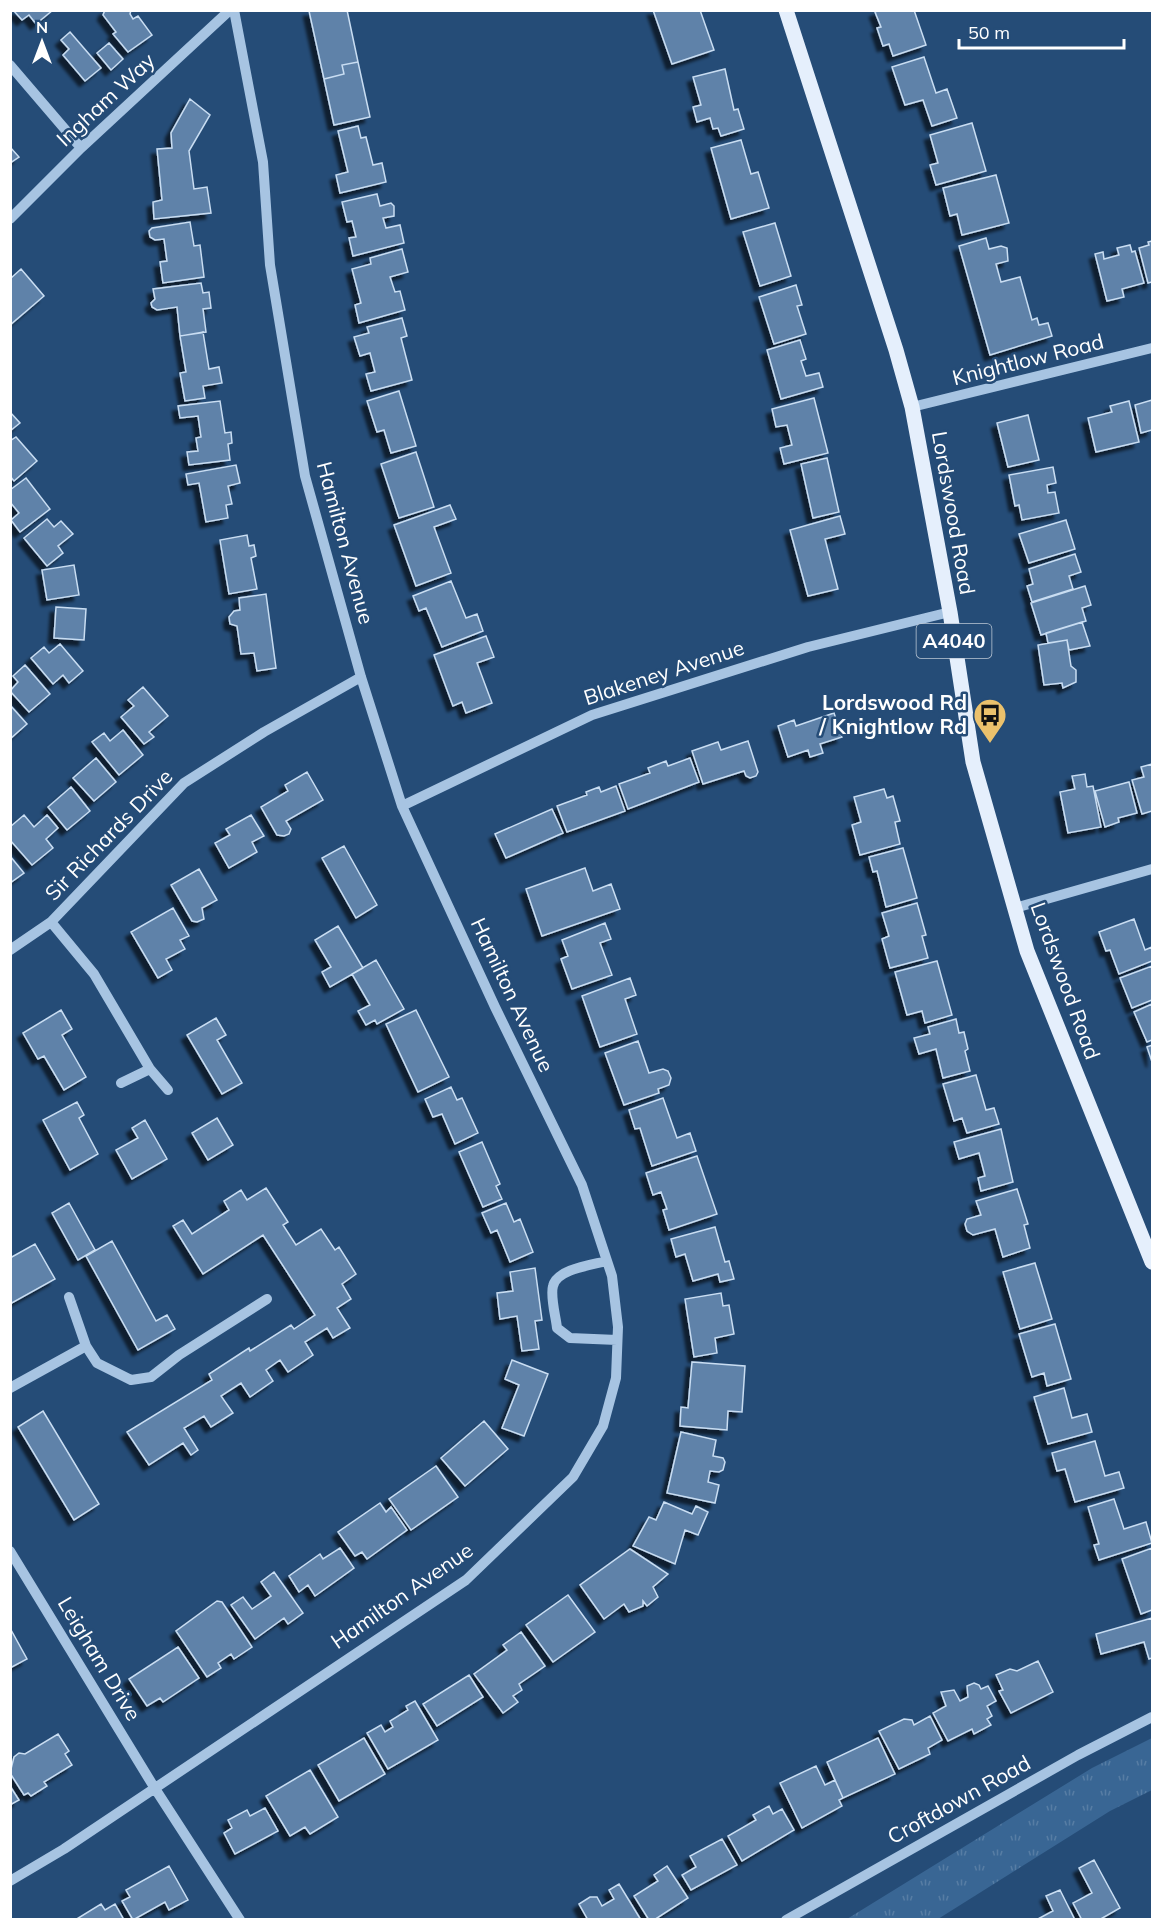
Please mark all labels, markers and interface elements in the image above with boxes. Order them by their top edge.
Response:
north arrow [12,12,72,72]
scale bar [959,12,1124,50]
text: N [36,17,48,37]
text: 50 m [968,21,1010,44]
street label: Ingham Way [51,47,160,151]
street label: Knightlow Road [949,328,1106,390]
street label: Lordswood Road [927,429,981,596]
street label: Hamilton Avenue [312,459,380,627]
road number: A4040 [916,624,992,658]
street label: Blakeney Avenue [580,634,747,710]
place label: Lordswood Rd / Knightlow Rd [818,689,967,739]
bus stop icon: Lordswood Rd / Knightlow Rd [972,697,1008,744]
street label: Sir Richards Drive [39,763,178,905]
street label: Lordswood Road [1025,899,1106,1063]
street label: Hamilton Avenue [466,913,560,1076]
street label: Hamilton Avenue [325,1537,477,1654]
street label: Leigham Drive [53,1592,147,1725]
street label: Croftdown Road [882,1749,1035,1849]

